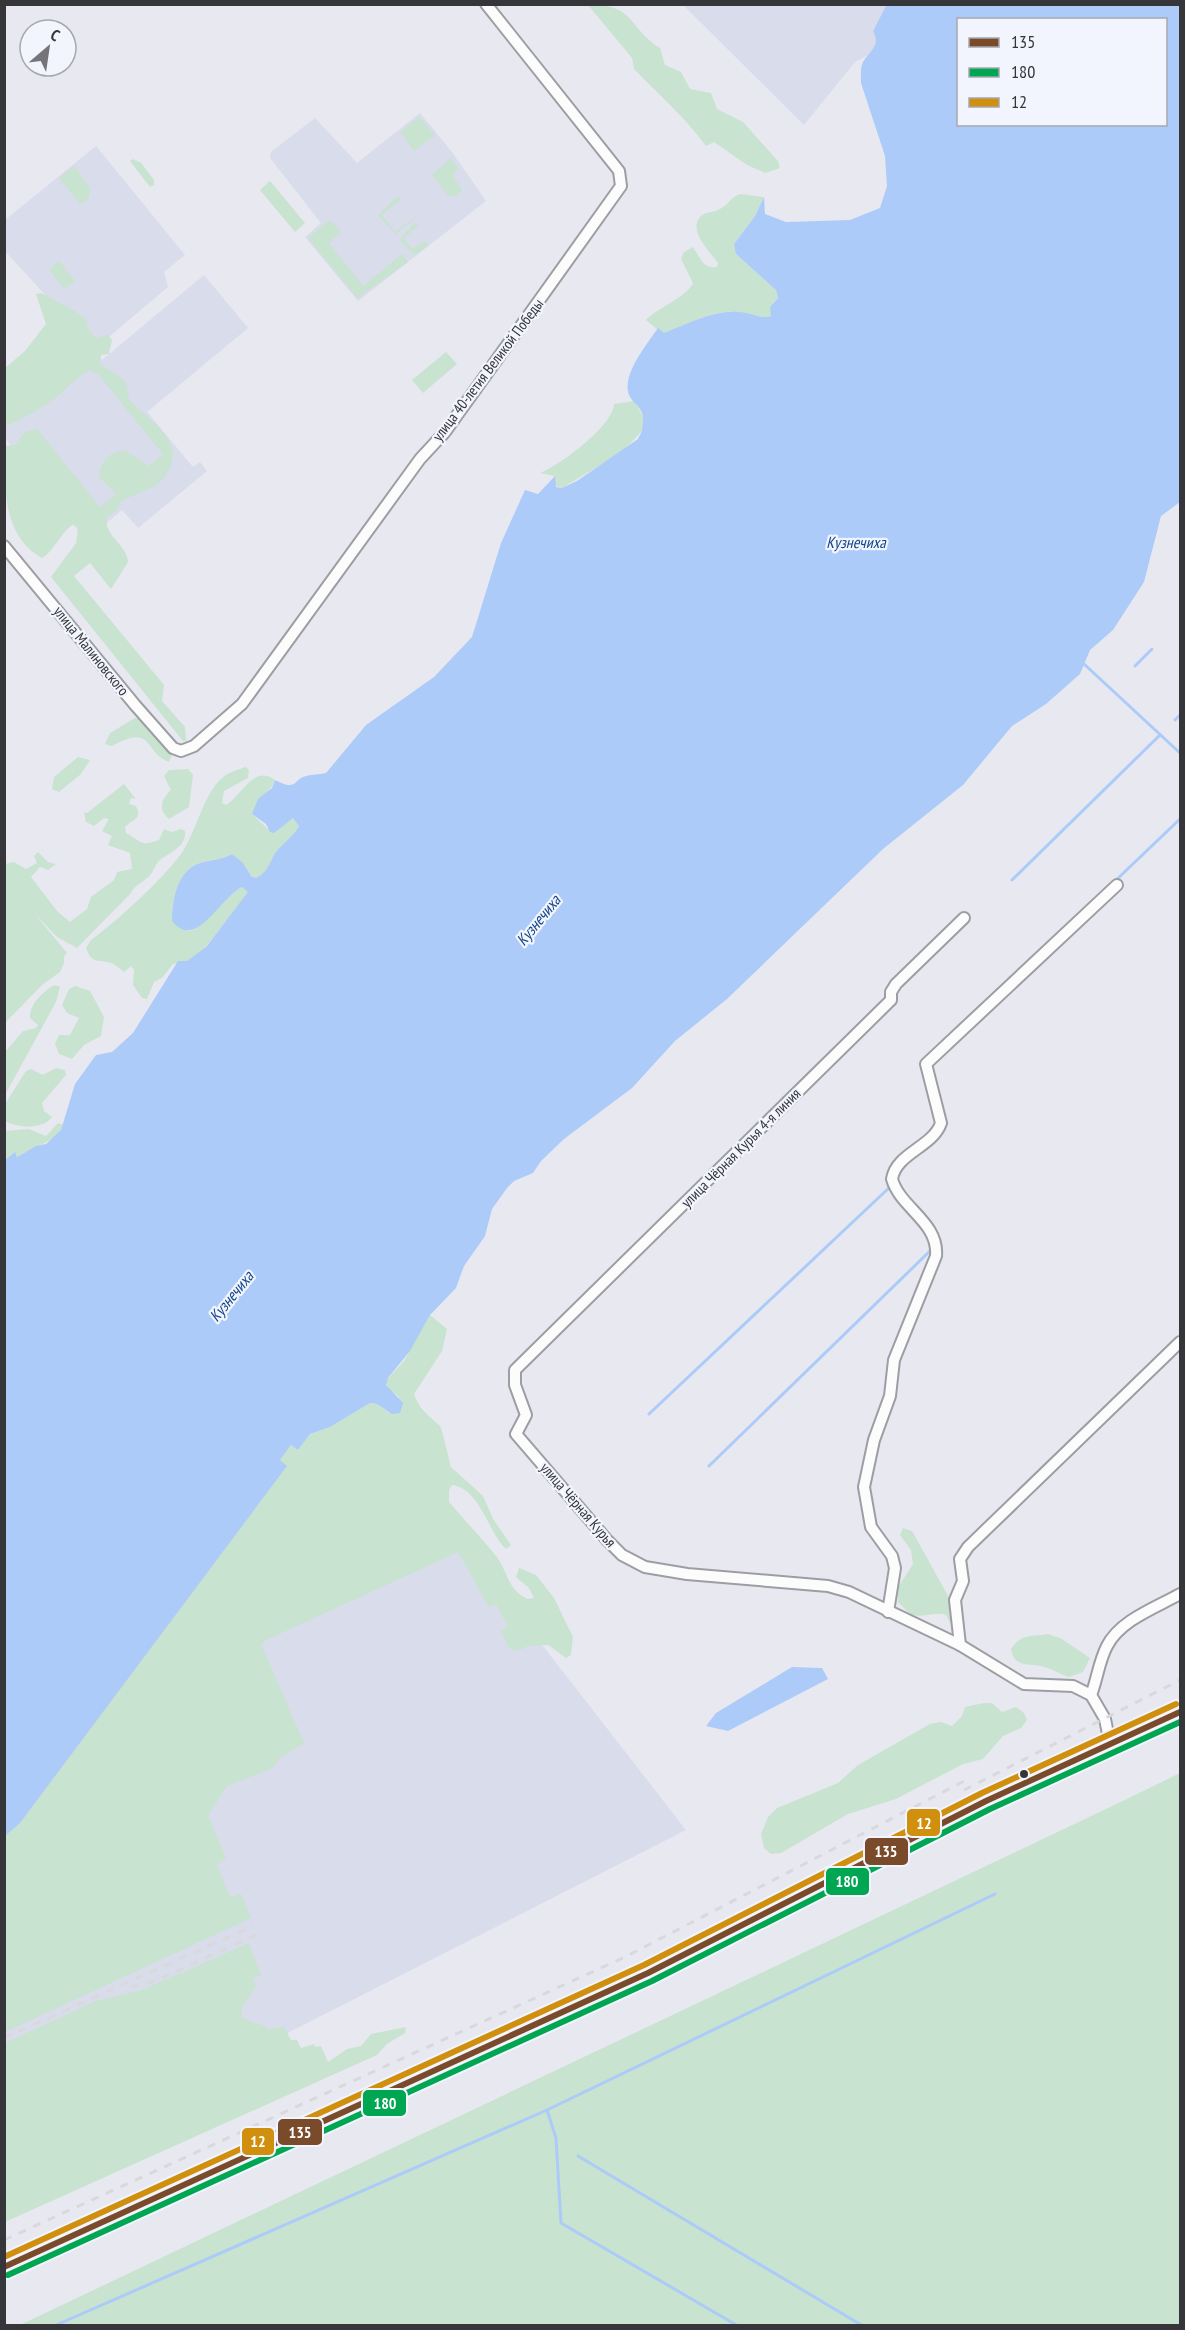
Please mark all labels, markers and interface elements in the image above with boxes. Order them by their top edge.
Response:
north arrow [18,18,78,78]
legend [957,18,1167,126]
text: С [47,24,64,46]
text: 135 [1011,30,1035,53]
text: 180 [1011,60,1035,83]
text: 12 [1011,90,1027,113]
street label: улица 40-летия Великой Победы [428,295,547,445]
water label: Кузнечиха [826,532,887,552]
street label: улица Малиновского [50,602,133,699]
water label: Кузнечиха [512,889,565,949]
street label: улица Чёрная Курья 4-я линия [677,1084,805,1211]
water label: Кузнечиха [205,1265,258,1325]
street label: улица Чёрная Курья [536,1458,621,1551]
unlabelled marker [1018,1768,1030,1780]
line badge: 12 [906,1808,941,1837]
text: 12 [916,1813,932,1833]
line badge: 135 [864,1837,909,1866]
text: 135 [875,1841,897,1861]
line badge: 180 [825,1867,870,1896]
text: 180 [836,1871,859,1891]
line badge: 180 [362,2089,407,2117]
text: 180 [374,2093,397,2113]
line badge: 135 [277,2118,323,2146]
text: 135 [289,2122,311,2142]
line badge: 12 [241,2127,275,2156]
text: 12 [250,2131,266,2151]

